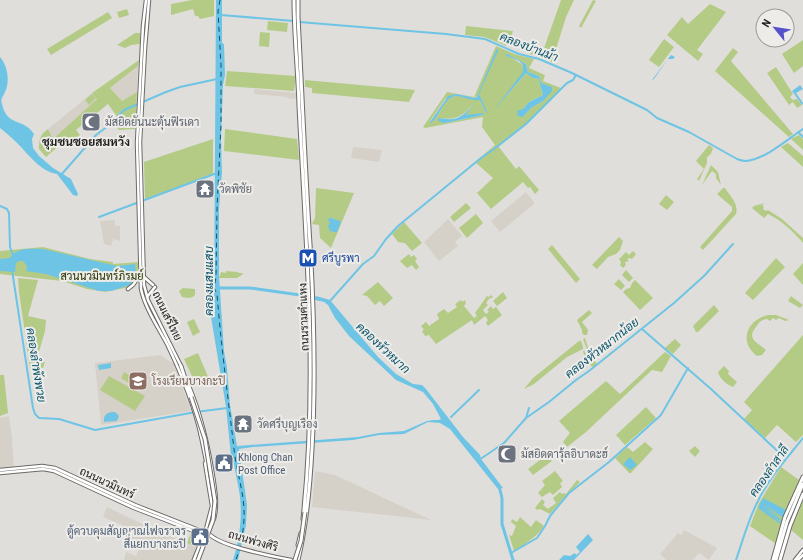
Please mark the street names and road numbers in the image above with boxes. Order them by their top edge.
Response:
street label: ถนนรามคำแหง [295,283,312,351]
street label: ถนนเสรีไทย [149,288,186,343]
street label: ถนนนวมินทร์ [77,463,137,501]
street label: ถนนพ่วงศิริ [227,527,280,554]

